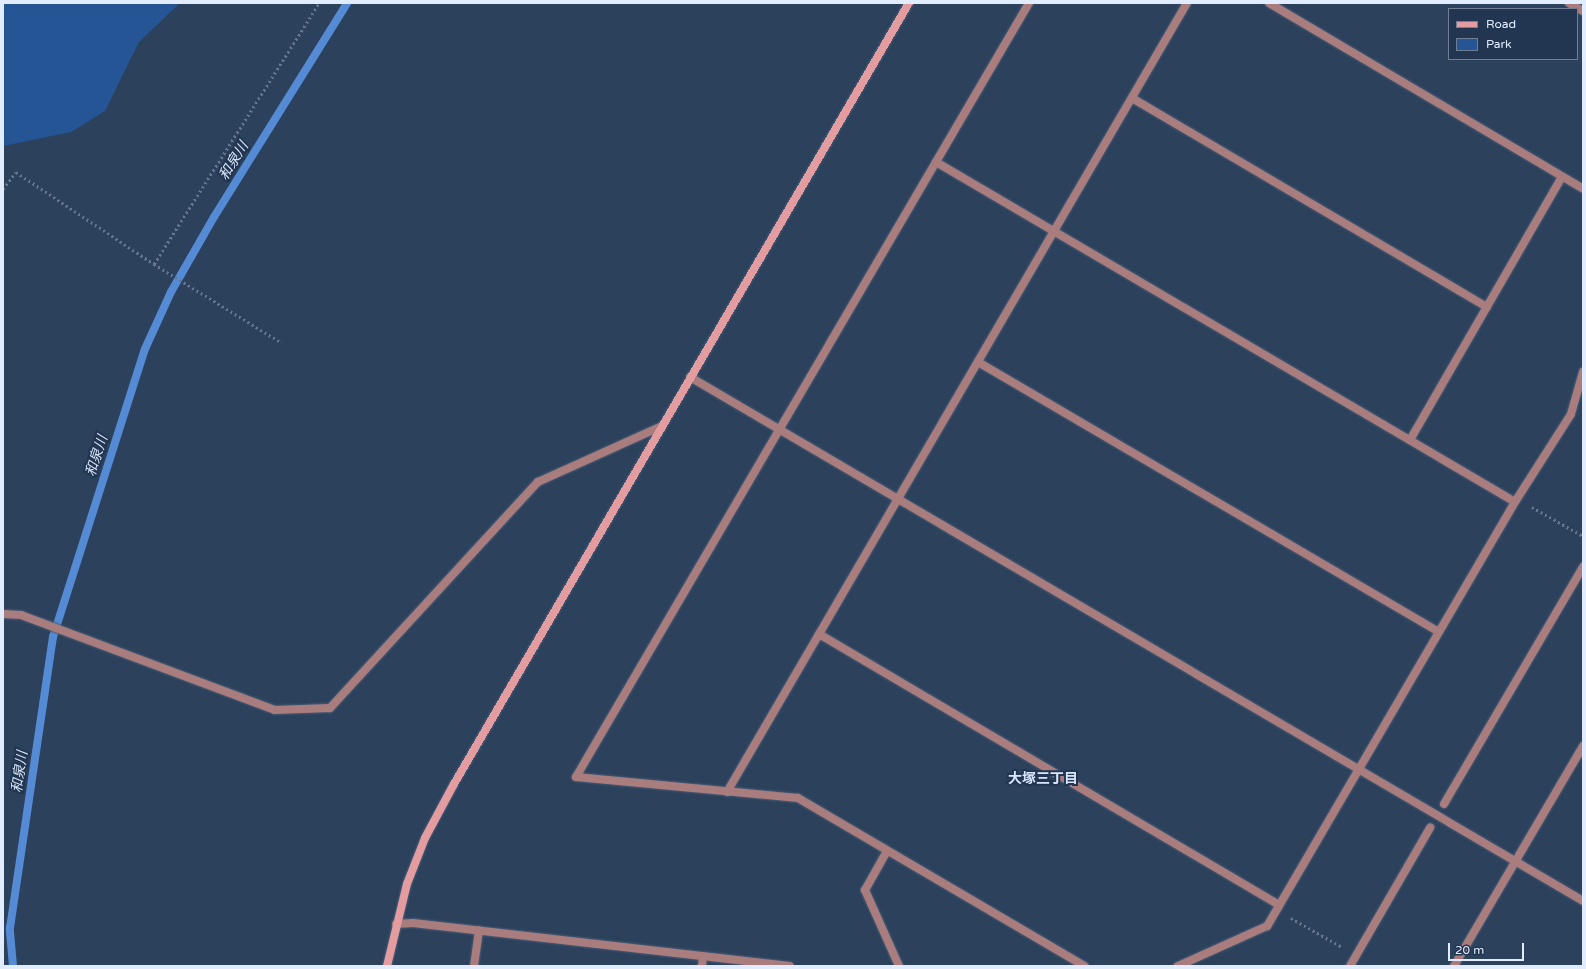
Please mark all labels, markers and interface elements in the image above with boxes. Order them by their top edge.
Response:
legend [1448,8,1578,60]
text: Road [1486,17,1516,31]
text: Park [1486,37,1512,51]
water label: 和泉川 [216,139,252,183]
water label: 和泉川 [83,433,111,479]
water label: 和泉川 [9,750,31,794]
district label: 大塚三丁目 [1008,771,1078,787]
scale bar [1450,935,1526,961]
text: 20 m [1455,943,1484,957]

